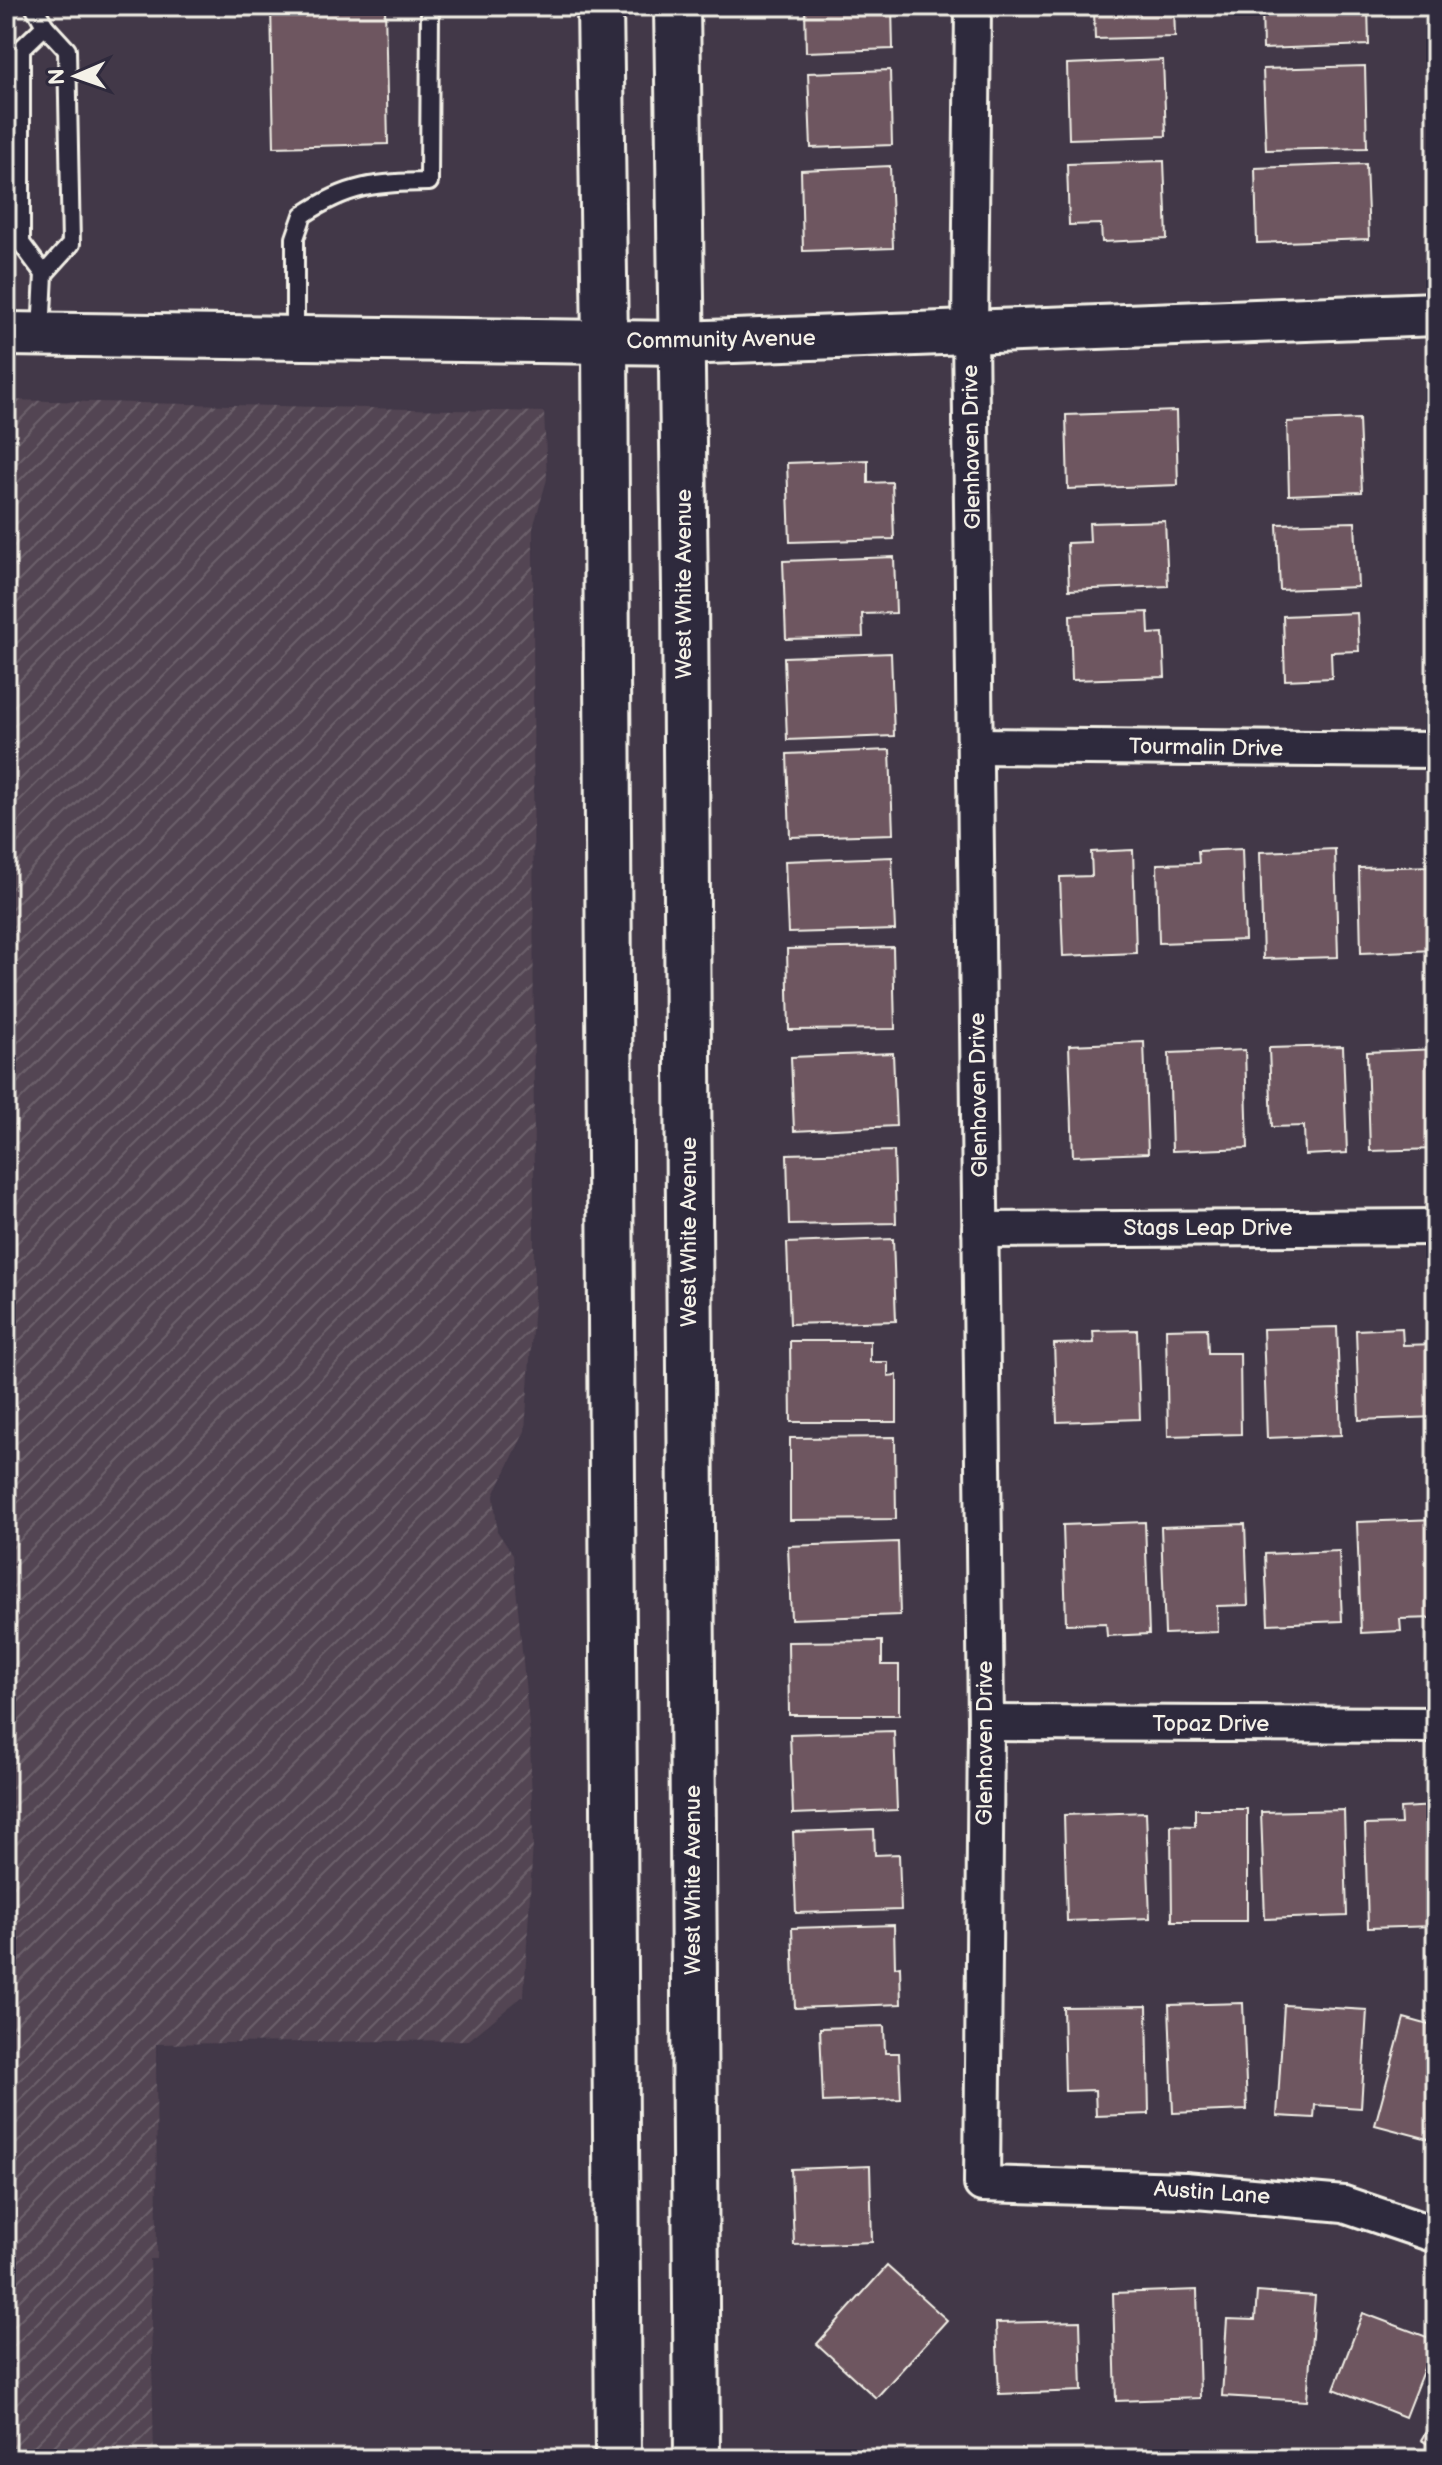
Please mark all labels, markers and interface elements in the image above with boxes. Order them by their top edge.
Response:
north arrow [36,36,116,116]
text: N [44,68,71,85]
street label: Community Avenue [626,325,816,355]
street label: Glenhaven Drive [957,364,987,530]
street label: West White Avenue [671,489,698,679]
street label: Tourmalin Drive [1129,733,1283,763]
street label: Glenhaven Drive [964,1012,994,1178]
street label: West White Avenue [676,1137,703,1327]
street label: Stags Leap Drive [1123,1215,1293,1242]
street label: Glenhaven Drive [972,1661,999,1825]
street label: Topaz Drive [1153,1711,1269,1738]
street label: West White Avenue [680,1785,707,1975]
street label: Austin Lane [1153,2175,1271,2211]

